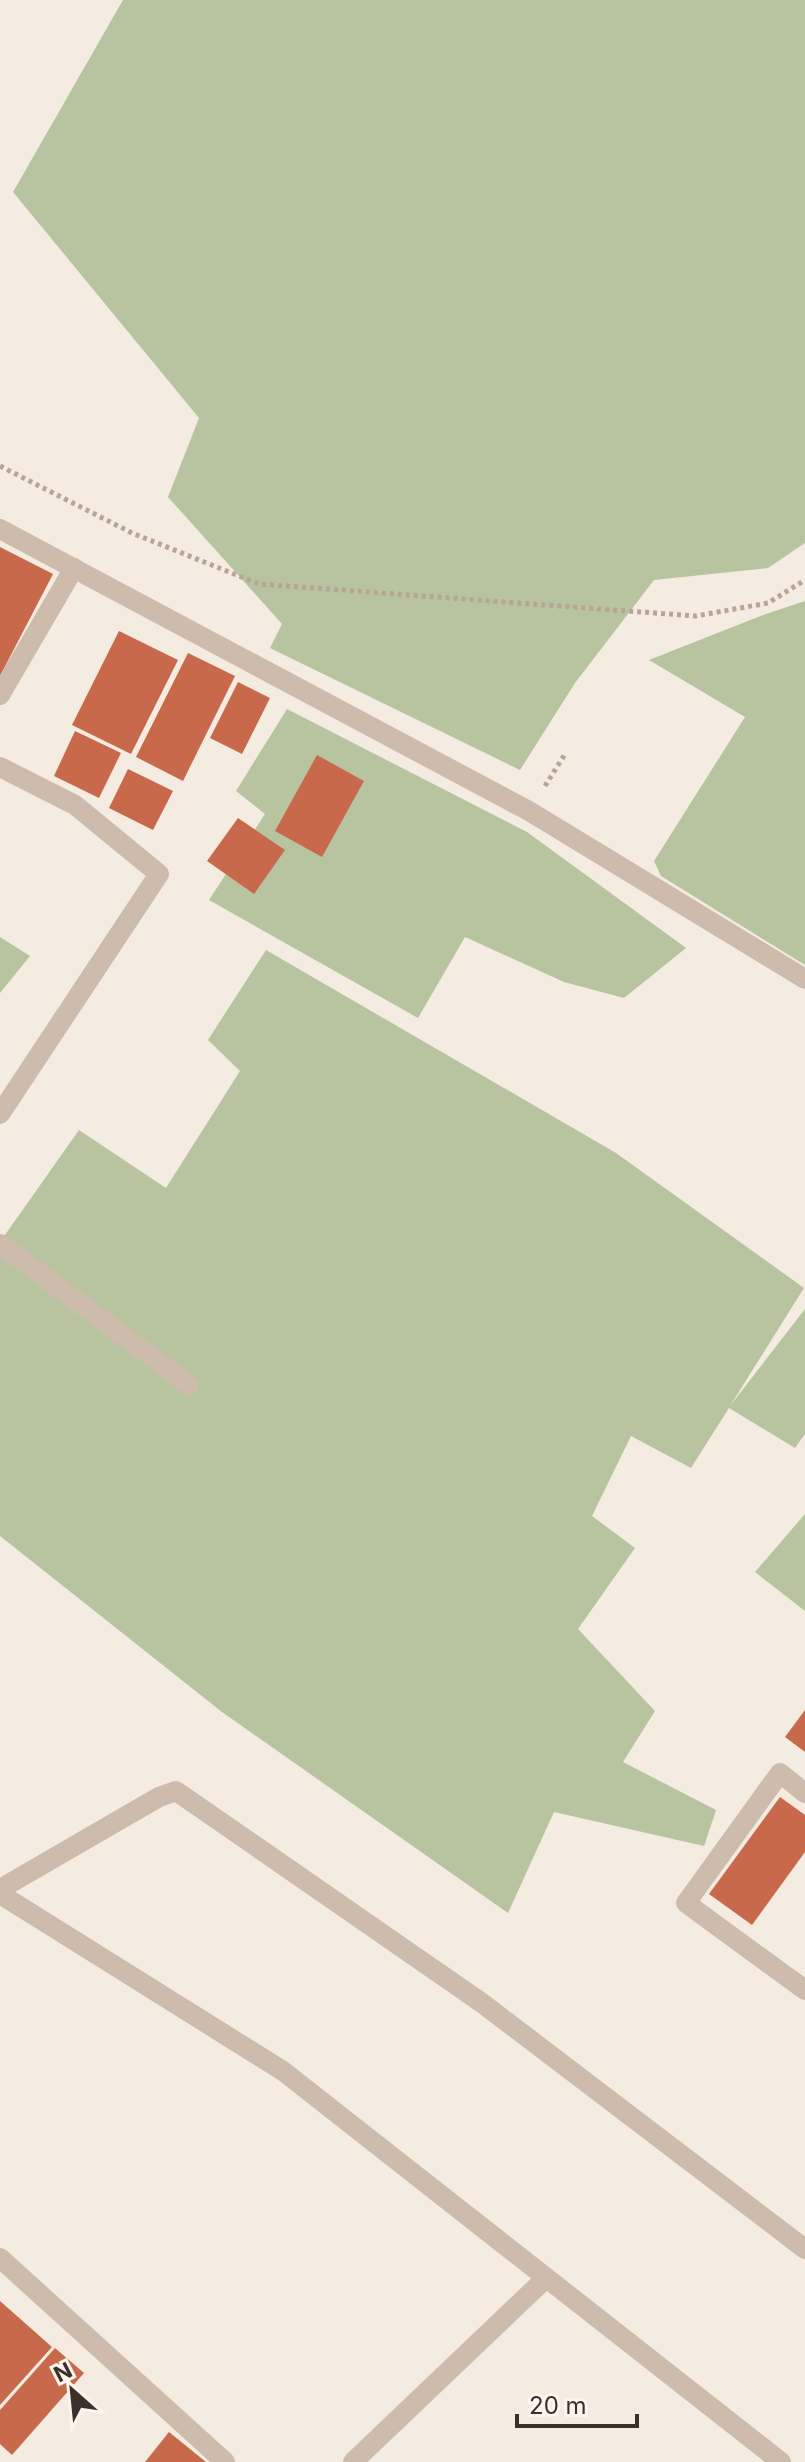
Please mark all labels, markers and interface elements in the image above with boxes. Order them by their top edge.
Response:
north arrow [32,2350,112,2430]
text: N [50,2357,76,2388]
scale bar [517,2378,637,2428]
text: 20 m [529,2391,587,2420]

